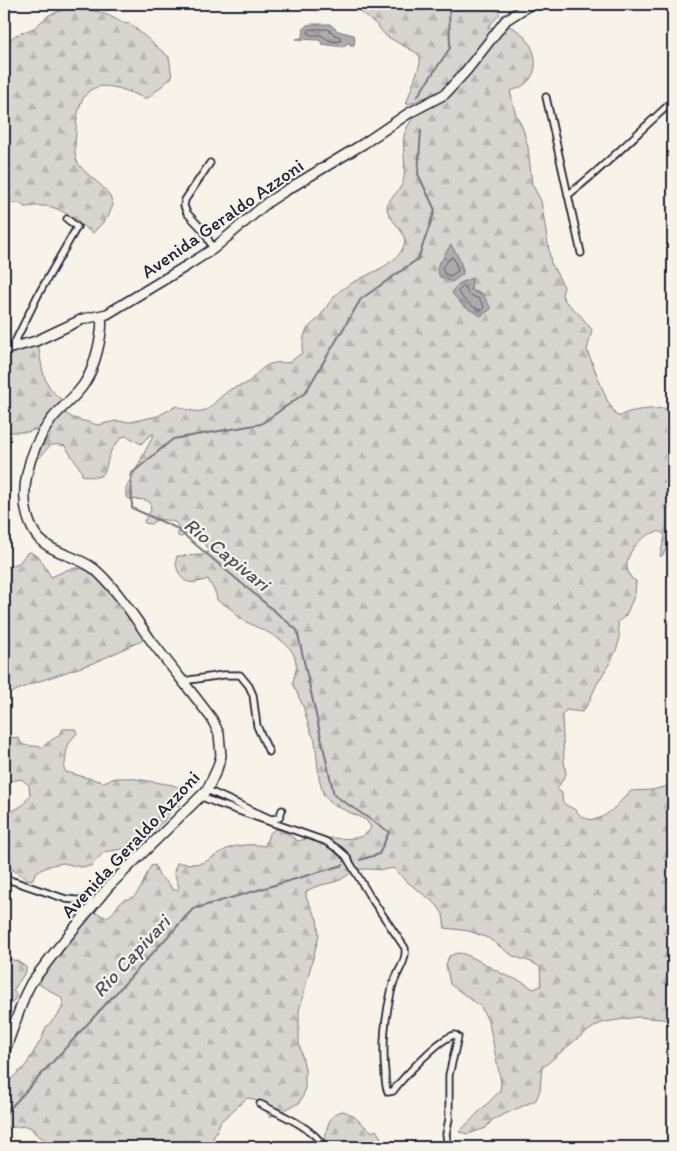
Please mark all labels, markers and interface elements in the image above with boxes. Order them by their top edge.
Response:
street label: Avenida Geraldo Azzoni [137,154,308,283]
water label: Rio Capivari [179,512,276,597]
street label: Avenida Geraldo Azzoni [56,766,205,923]
water label: Rio Capivari [87,909,176,1002]

